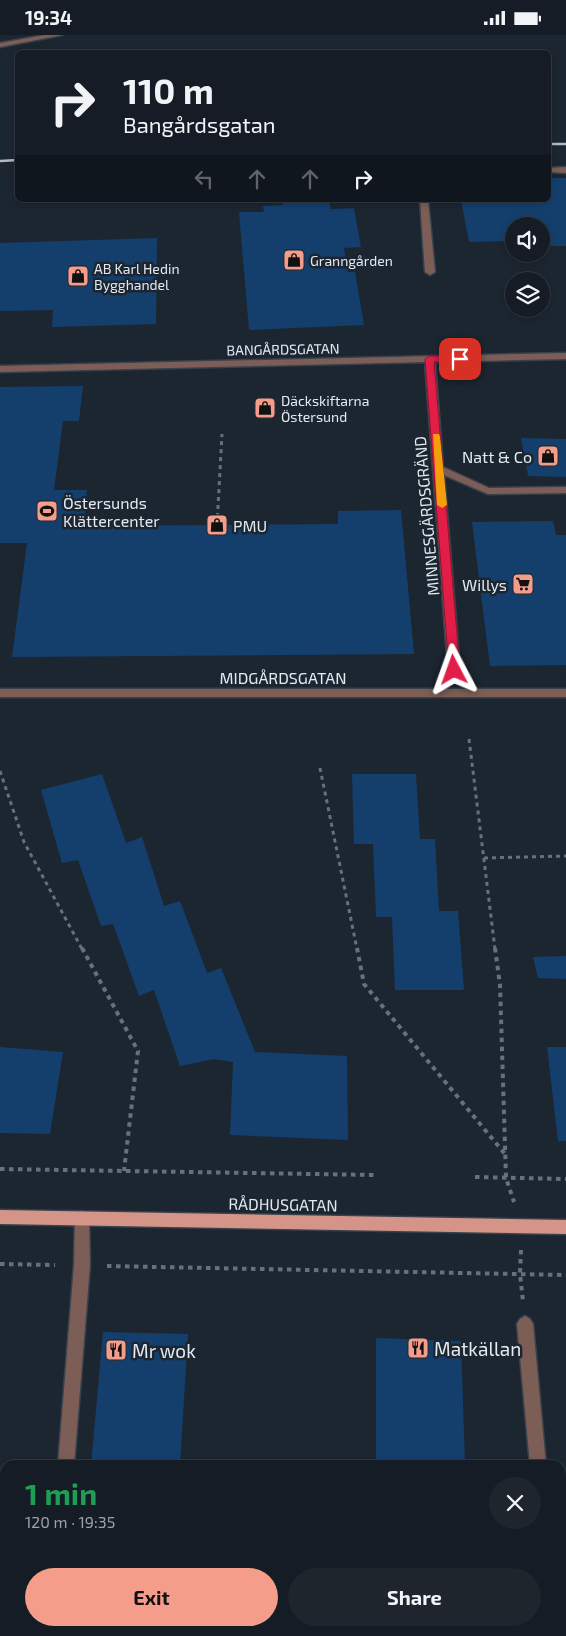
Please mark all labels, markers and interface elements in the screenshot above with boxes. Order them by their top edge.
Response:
text: 19:34 [25,6,72,29]
text: 110 m [123,69,214,111]
icon: right [40,70,105,135]
text: Bangårdsgatan [123,111,276,137]
icon: left [190,165,218,193]
icon: ahead [243,165,271,193]
icon: ahead [296,165,324,193]
icon: right [349,165,377,193]
map controls [505,217,550,317]
button: sound [505,217,550,262]
shop icon: Granngården [282,248,306,272]
place label: Granngården [310,252,393,269]
place label: AB Karl Hedin Bygghandel [94,260,180,293]
shop icon: AB Karl Hedin Bygghandel [66,264,90,288]
button: layers [505,272,550,317]
pin [439,338,481,380]
street label: BANGÅRDSGATAN [226,340,340,358]
icon: arrive [446,345,474,373]
place label: Däckskiftarna Östersund [281,392,369,425]
shop icon: Däckskiftarna Östersund [253,396,277,420]
street label: MINNESGÄRDSGRÄND [410,435,442,597]
shop icon: Natt & Co [536,444,560,468]
place label: Natt & Co [462,447,532,466]
place label: Östersunds Klättercenter [63,493,160,530]
sports icon: Östersunds Klättercenter [35,499,59,523]
shop icon: PMU [205,513,229,537]
place label: PMU [233,516,267,535]
supermarket icon: Willys [511,572,535,596]
place label: Willys [462,575,507,594]
position arrow [427,643,479,695]
street label: MIDGÅRDSGATAN [220,668,346,687]
street label: RÅDHUSGATAN [228,1194,338,1214]
restaurant icon: Matkällan [406,1336,430,1360]
place label: Matkällan [434,1337,521,1360]
restaurant icon: Mr wok [104,1338,128,1362]
place label: Mr wok [132,1339,196,1362]
text: 1 min [25,1475,97,1511]
button: close [489,1477,541,1529]
text: 120 m · 19:35 [25,1512,115,1531]
button: Exit [25,1568,278,1626]
button: Share [288,1568,541,1626]

